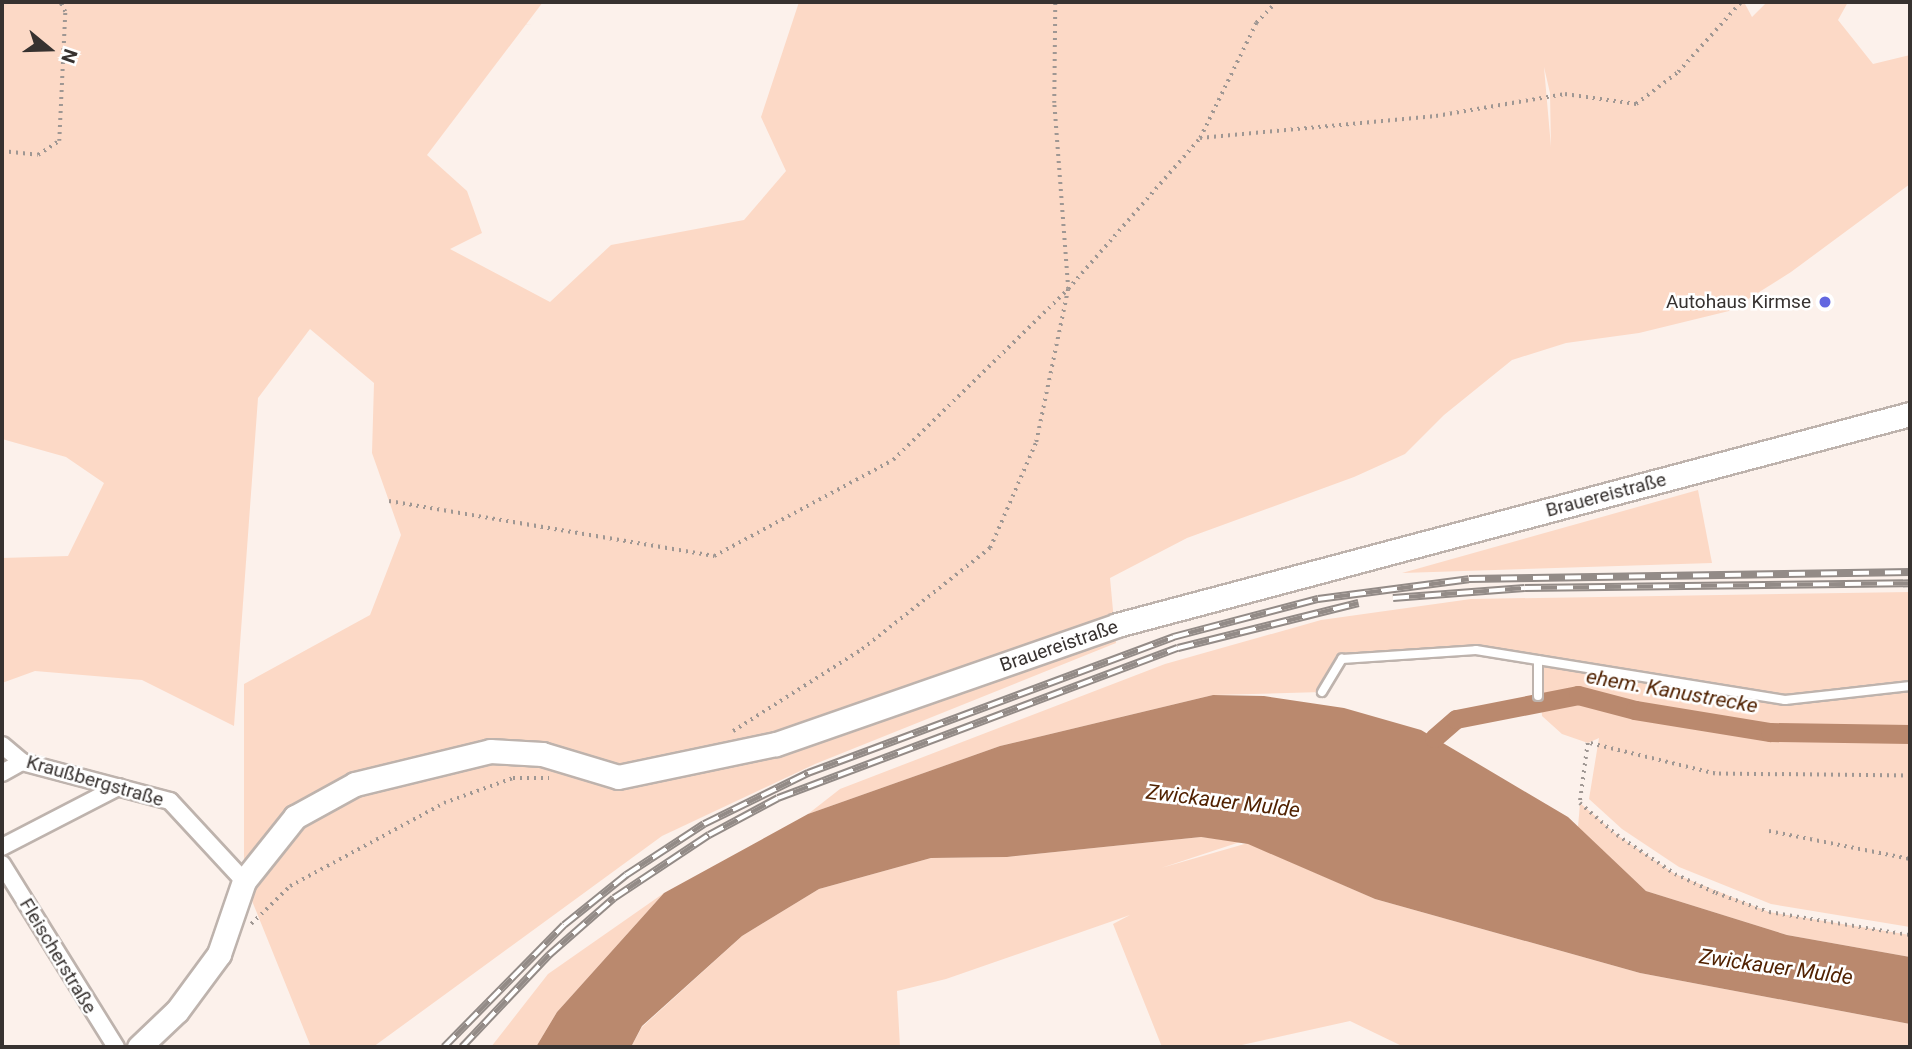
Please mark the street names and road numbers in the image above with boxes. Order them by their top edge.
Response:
street label: Brauereistraße [1543,468,1669,522]
street label: Brauereistraße [997,615,1121,677]
street label: Kraußbergstraße [24,751,166,811]
street label: Fleischerstraße [15,894,101,1018]

